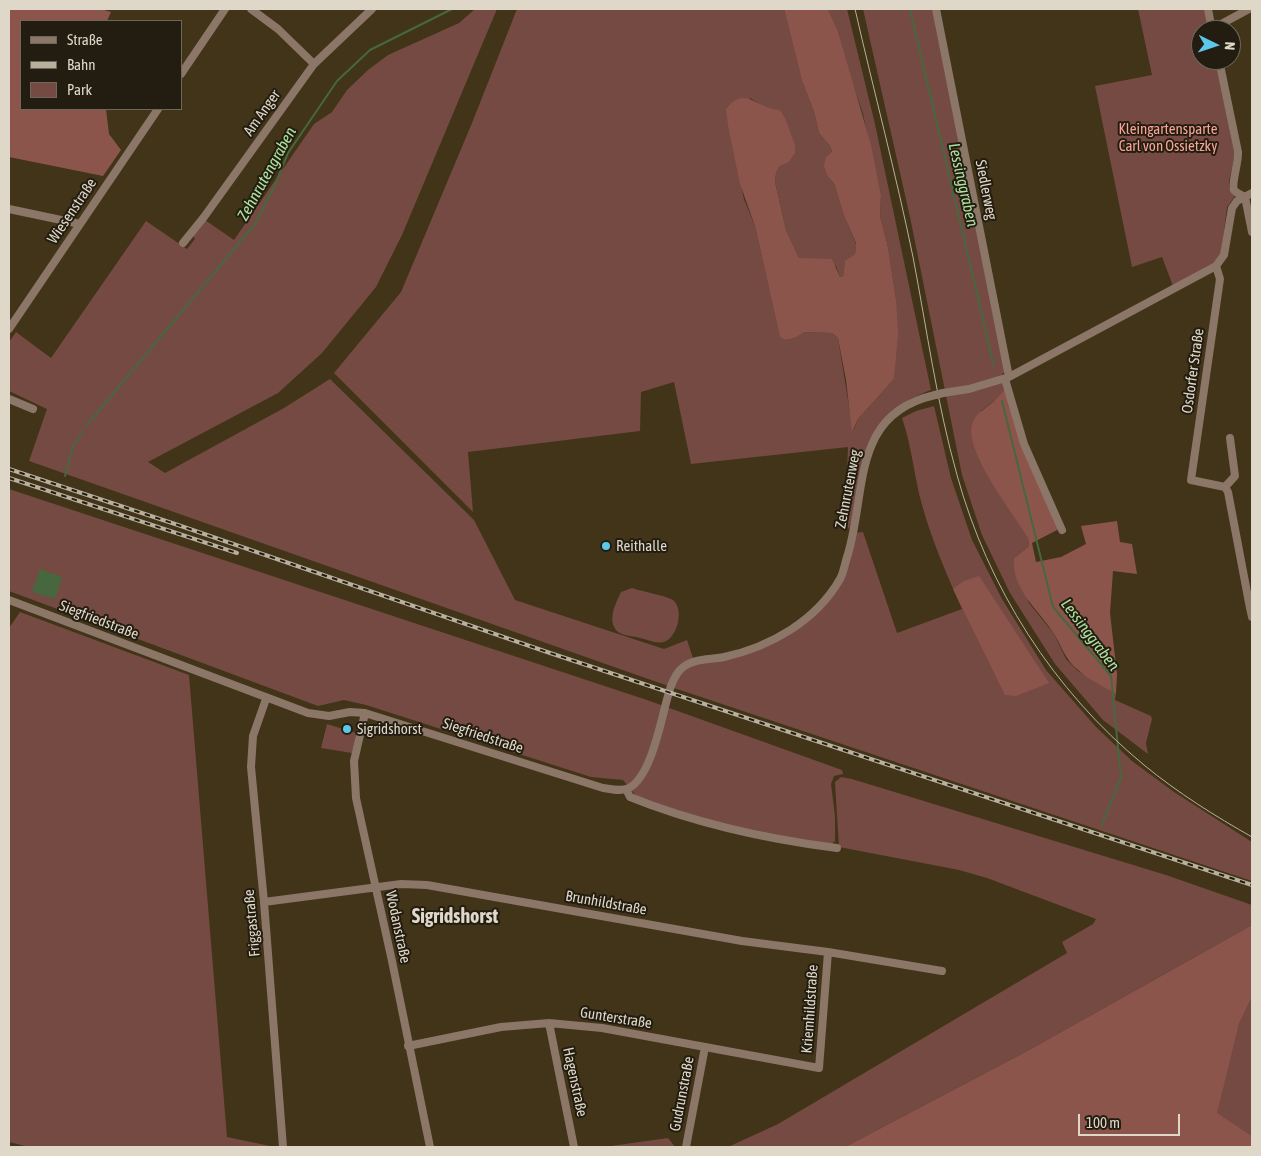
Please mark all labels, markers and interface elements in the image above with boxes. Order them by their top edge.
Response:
legend [20,20,182,110]
north arrow [1191,20,1241,70]
text: Straße [67,31,103,48]
text: N [1222,41,1238,51]
text: Bahn [67,56,96,73]
text: Park [67,81,92,98]
street label: Am Anger [240,86,284,140]
park label: Kleingartensparte Carl von Ossietzky [1119,120,1217,155]
water label: Zehnrutengraben [233,124,301,224]
water label: Lessinggraben [944,141,982,229]
street label: Siedlerweg [971,158,1001,222]
street label: Wiesenstraße [44,175,100,247]
street label: Osdorfer Straße [1178,327,1208,415]
street label: Zehnrutenweg [832,448,864,530]
place label: Reithalle [616,537,667,555]
marker: Reithalle [600,540,612,552]
water label: Lessinggraben [1057,595,1123,675]
street label: Siegfriedstraße [57,597,141,643]
street label: Siegfriedstraße [441,715,525,757]
place label: Sigridshorst [357,720,422,738]
marker: Sigridshorst [341,723,353,735]
street label: Brunhildstraße [564,887,648,919]
street label: Friggastraße [240,889,264,957]
street label: Wodanstraße [382,889,414,965]
district label: Sigridshorst [412,905,498,929]
street label: Kriemhildstraße [798,964,822,1054]
street label: Gunterstraße [579,1003,653,1033]
street label: Hagenstraße [559,1046,591,1118]
street label: Gudrunstraße [666,1055,698,1133]
scale bar [1081,1104,1184,1136]
text: 100 m [1086,1114,1120,1131]

